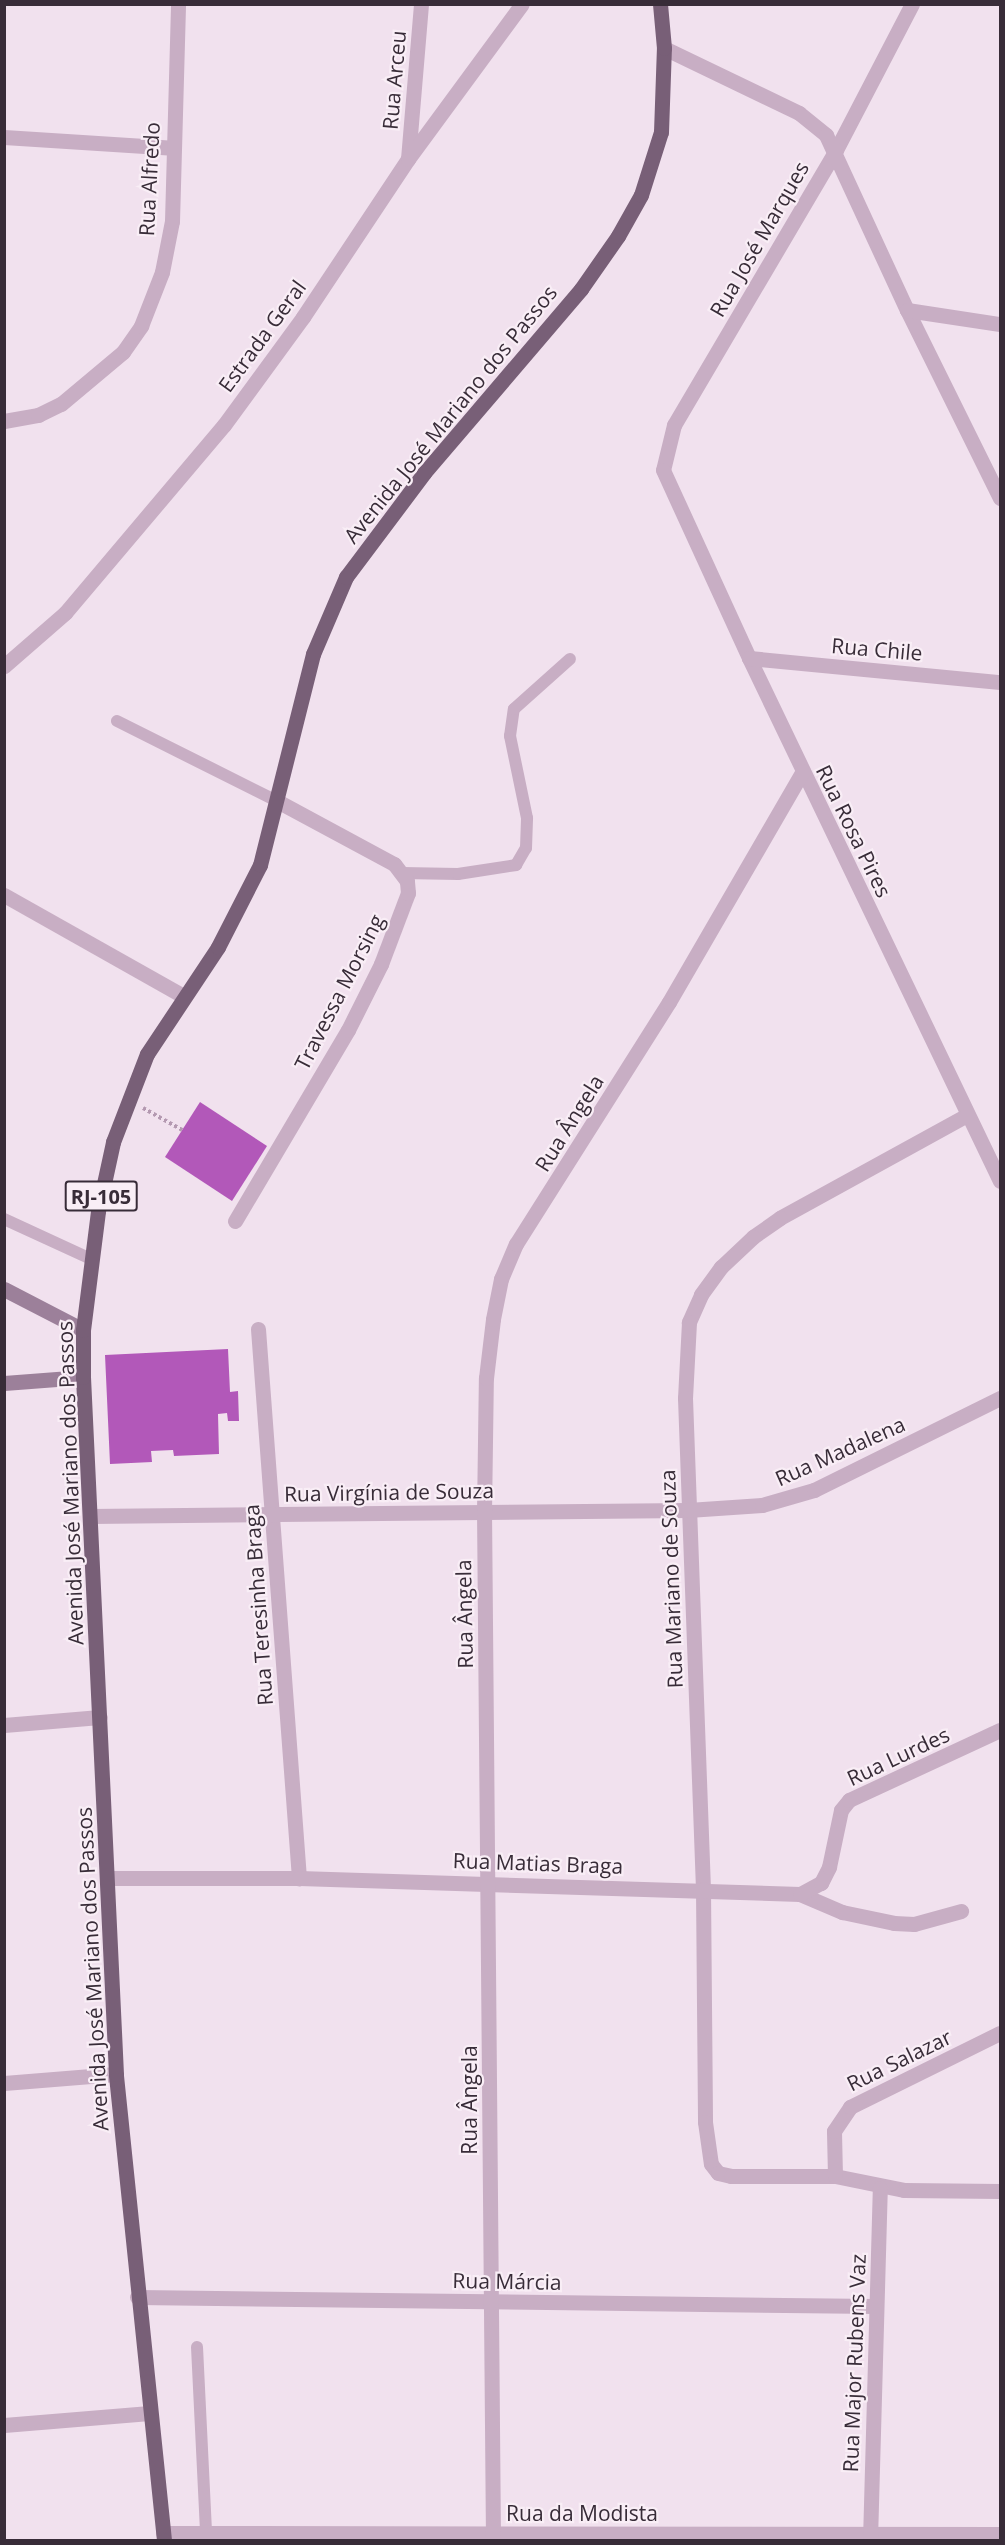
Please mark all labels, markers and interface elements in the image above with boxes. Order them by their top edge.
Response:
street label: Rua Arceu [377,29,411,131]
street label: Rua Alfredo [133,121,165,237]
street label: Rua José Marques [704,157,814,321]
street label: Estrada Geral [213,275,311,397]
street label: Avenida José Mariano dos Passos [338,280,562,548]
street label: Rua Chile [830,632,924,666]
street label: Rua Rosa Pires [811,761,897,901]
street label: Travessa Morsing [289,910,389,1074]
street label: Rua Ângela [529,1070,609,1176]
road number: RJ-105 [63,1179,138,1213]
street label: Avenida José Mariano dos Passos [52,1321,88,1645]
street label: Rua Madalena [771,1411,909,1491]
street label: Rua Mariano de Souza [655,1469,687,1689]
street label: Rua Virgínia de Souza [284,1478,494,1506]
street label: Rua Teresinha Braga [238,1503,278,1707]
street label: Rua Ângela [450,1559,478,1669]
street label: Rua Lurdes [843,1721,953,1791]
street label: Avenida José Mariano dos Passos [71,1806,113,2132]
street label: Rua Matias Braga [452,1847,624,1879]
street label: Rua Salazar [843,2024,955,2096]
street label: Rua Ângela [456,2045,482,2155]
street label: Rua Major Rubens Vaz [838,2253,870,2473]
street label: Rua Márcia [452,2267,562,2295]
street label: Rua da Modista [506,2500,658,2526]

